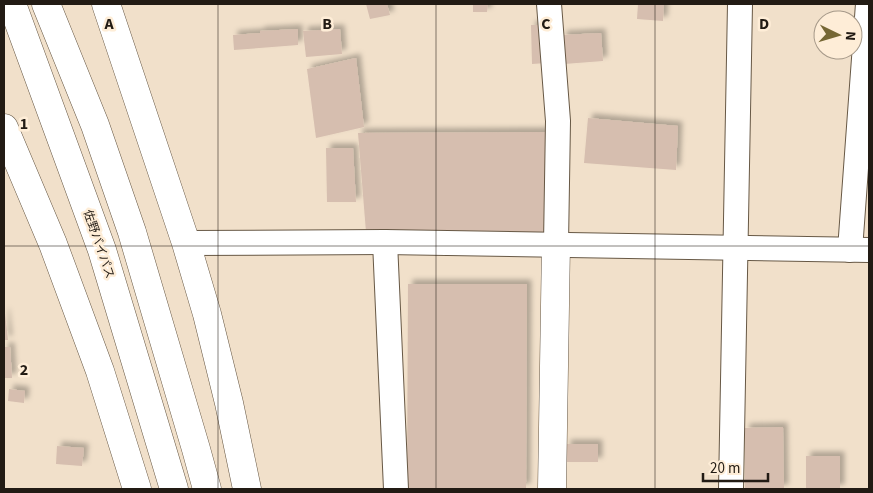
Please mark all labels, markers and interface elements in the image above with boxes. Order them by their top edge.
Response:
north arrow [813,10,863,60]
text: A [103,13,114,35]
text: B [322,13,332,35]
text: C [541,13,551,35]
text: D [759,13,769,35]
text: N [840,31,860,42]
text: 1 [20,113,28,135]
street label: 佐野バイパス [79,207,118,281]
text: 2 [20,359,28,381]
scale bar [703,450,768,482]
text: 20 m [710,458,740,479]

